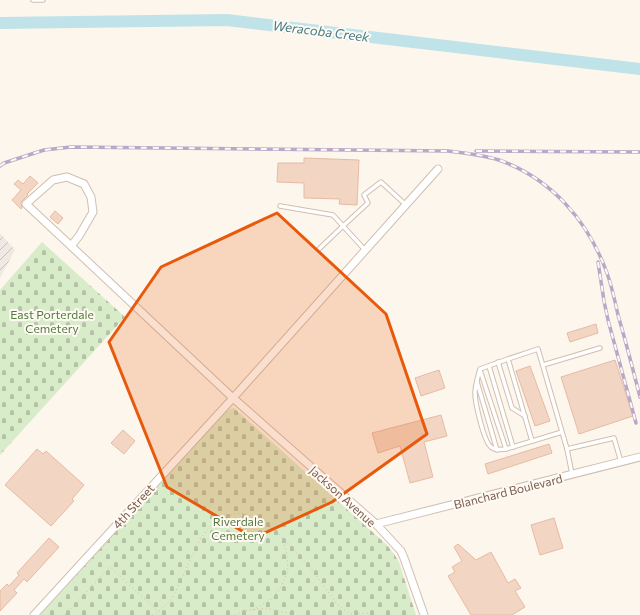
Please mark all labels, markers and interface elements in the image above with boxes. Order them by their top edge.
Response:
water label: Weracoba Creek [272,17,371,45]
park label: East Porterdale Cemetery [10,307,94,335]
street label: Jackson Avenue [306,463,379,530]
street label: Blanchard Boulevard [452,471,564,511]
street label: 4th Street [109,481,157,531]
park label: Riverdale Cemetery [211,514,265,542]

